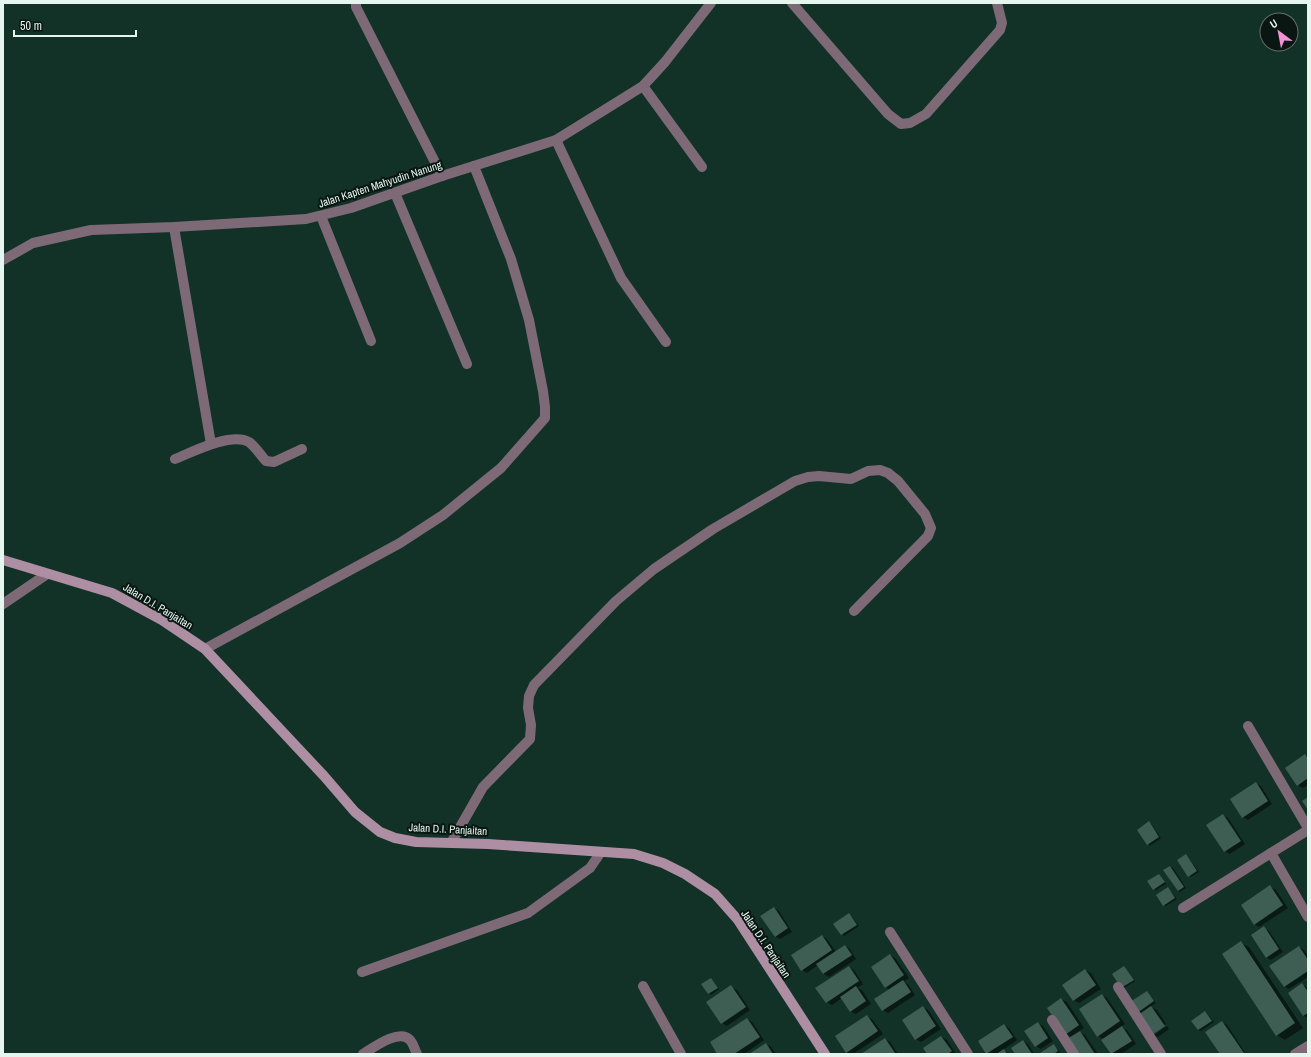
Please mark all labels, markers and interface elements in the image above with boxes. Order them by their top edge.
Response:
scale bar [14,12,136,38]
north arrow [1259,12,1299,52]
text: U [1267,16,1280,31]
text: 50 m [20,18,42,34]
street label: Jalan Kapten Mahyudin Nanung [317,157,443,211]
street label: Jalan D.I. Panjaitan [121,580,195,632]
street label: Jalan D.I. Panjaitan [408,820,488,838]
street label: Jalan D.I. Panjaitan [738,907,794,981]

